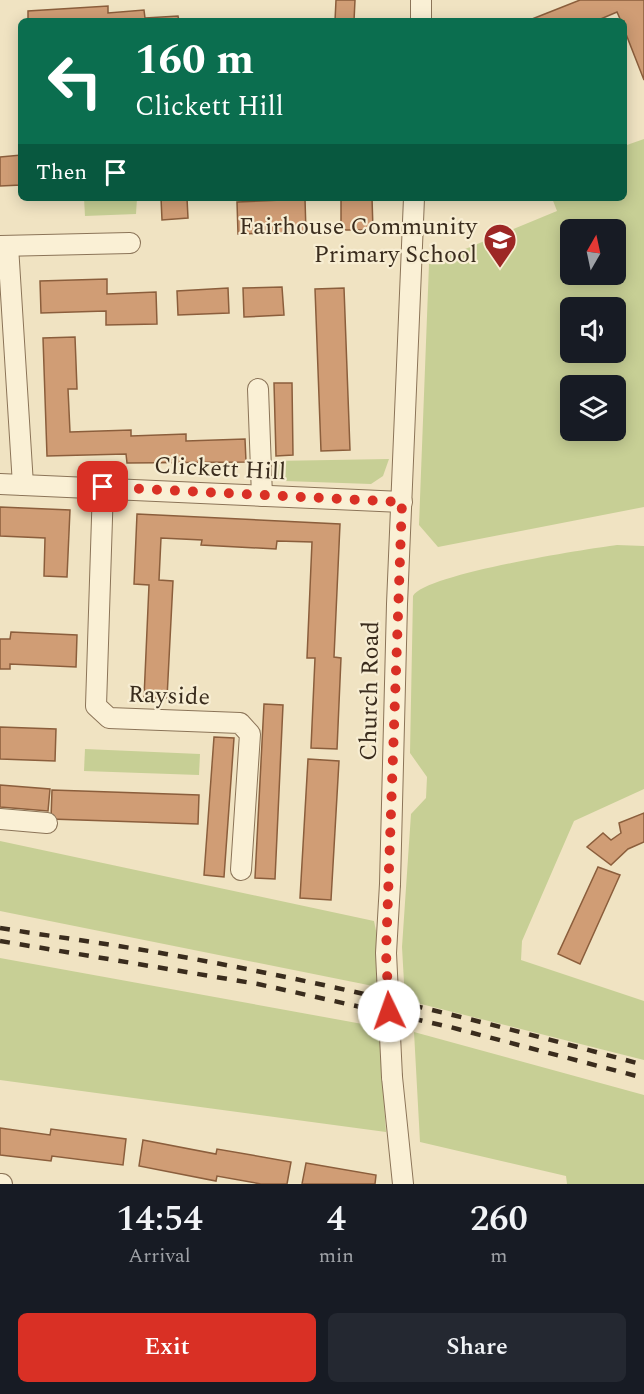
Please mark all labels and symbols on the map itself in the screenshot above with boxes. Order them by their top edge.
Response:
place label: Fairhouse Community Primary School [239,209,478,273]
north arrow [560,219,626,285]
school or university icon: Fairhouse Community Primary School [482,222,518,269]
street label: Clickett Hill [153,448,287,490]
pin [77,461,128,512]
street label: Church Road [351,621,389,761]
street label: Rayside [127,677,211,715]
position arrow [357,979,421,1043]

